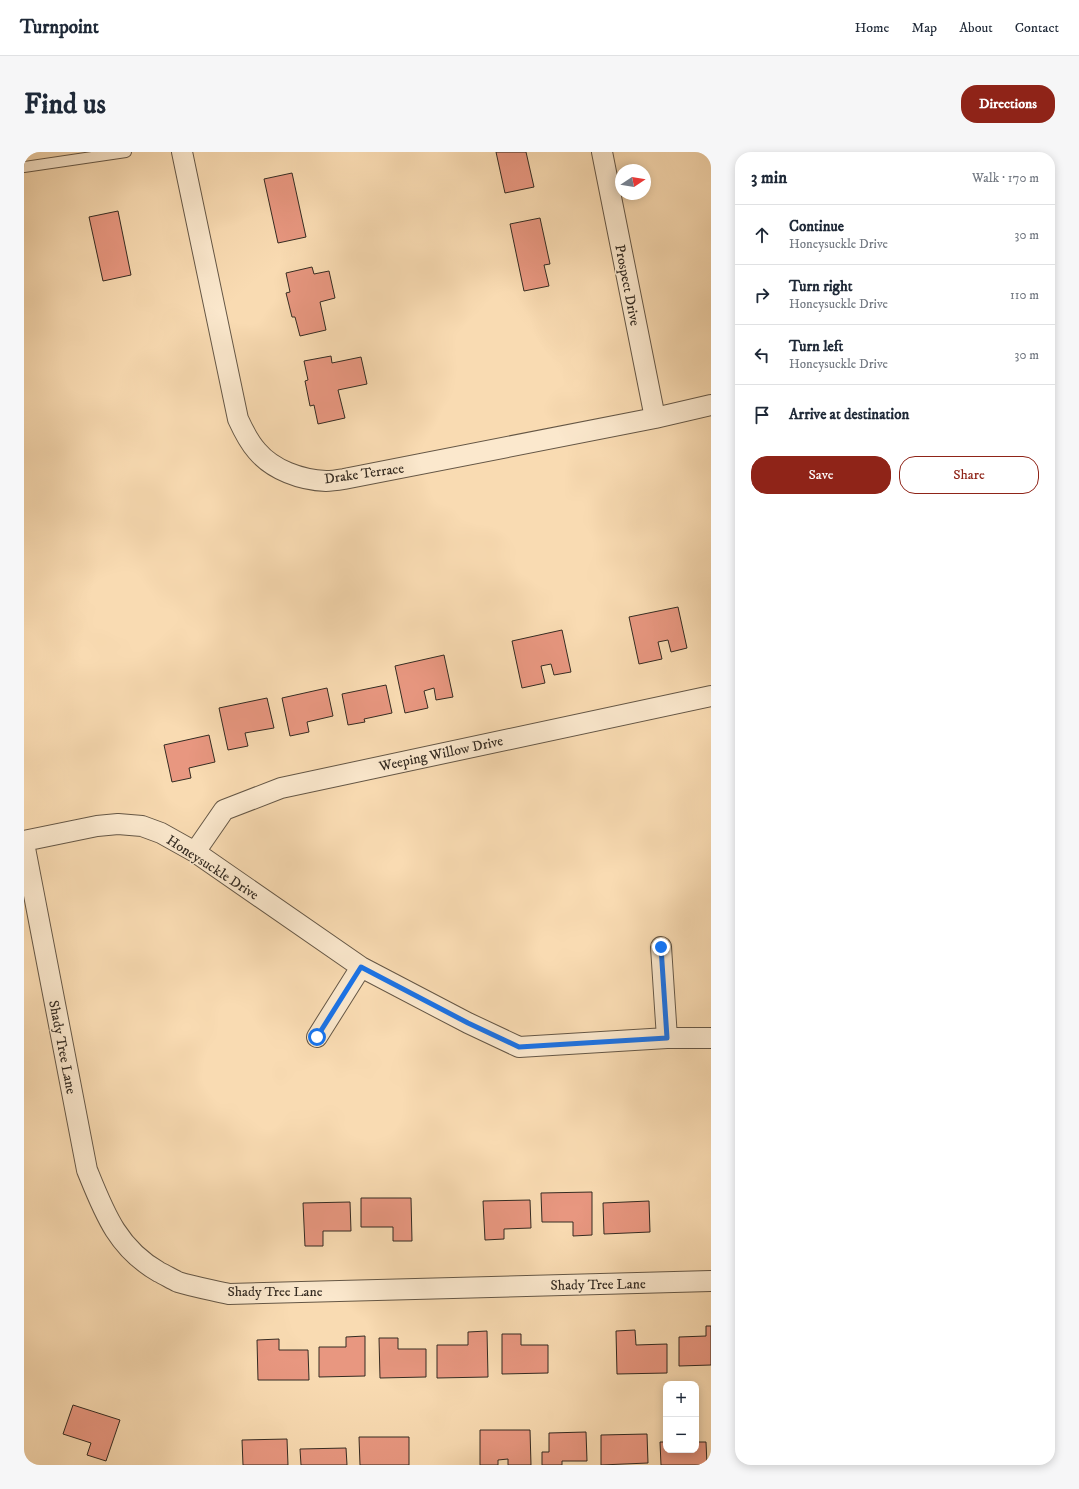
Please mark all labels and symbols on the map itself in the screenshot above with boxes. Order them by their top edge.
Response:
north arrow [615,164,651,200]
street label: Prospect Drive [610,243,644,328]
street label: Drake Terrace [323,459,405,488]
street label: Weeping Willow Drive [377,732,505,776]
street label: Honeysuckle Drive [163,831,262,905]
route end [652,938,670,956]
street label: Shady Tree Lane [44,999,80,1096]
route start [308,1028,326,1046]
street label: Shady Tree Lane [550,1275,646,1295]
street label: Shady Tree Lane [227,1283,323,1301]

